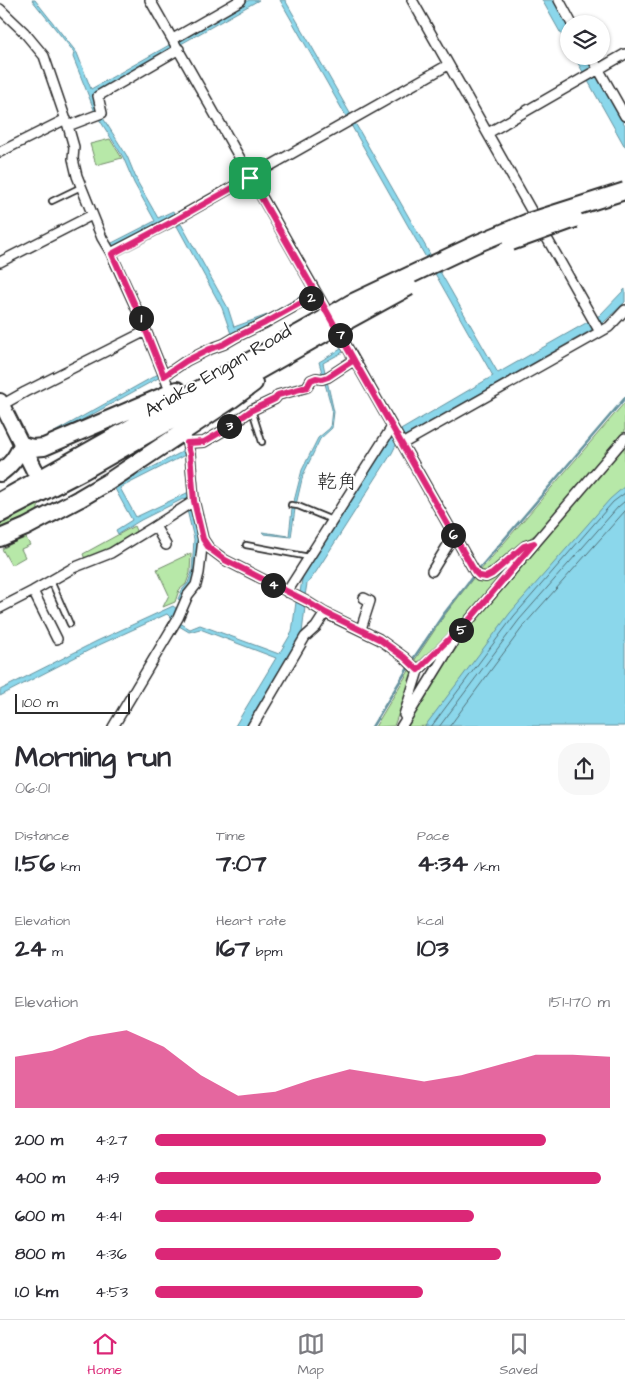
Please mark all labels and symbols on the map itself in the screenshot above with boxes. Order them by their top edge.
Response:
pin [229,157,271,199]
pin: 2 [298,286,324,310]
pin: 1 [128,306,154,330]
street label: Ariake Engan Road [139,318,297,425]
pin: 7 [328,322,352,348]
pin: 3 [216,414,242,438]
district label: 乾角 [317,468,357,496]
pin: 6 [440,522,466,548]
pin: 4 [260,572,286,598]
pin: 5 [448,618,474,642]
scale bar [15,692,130,715]

